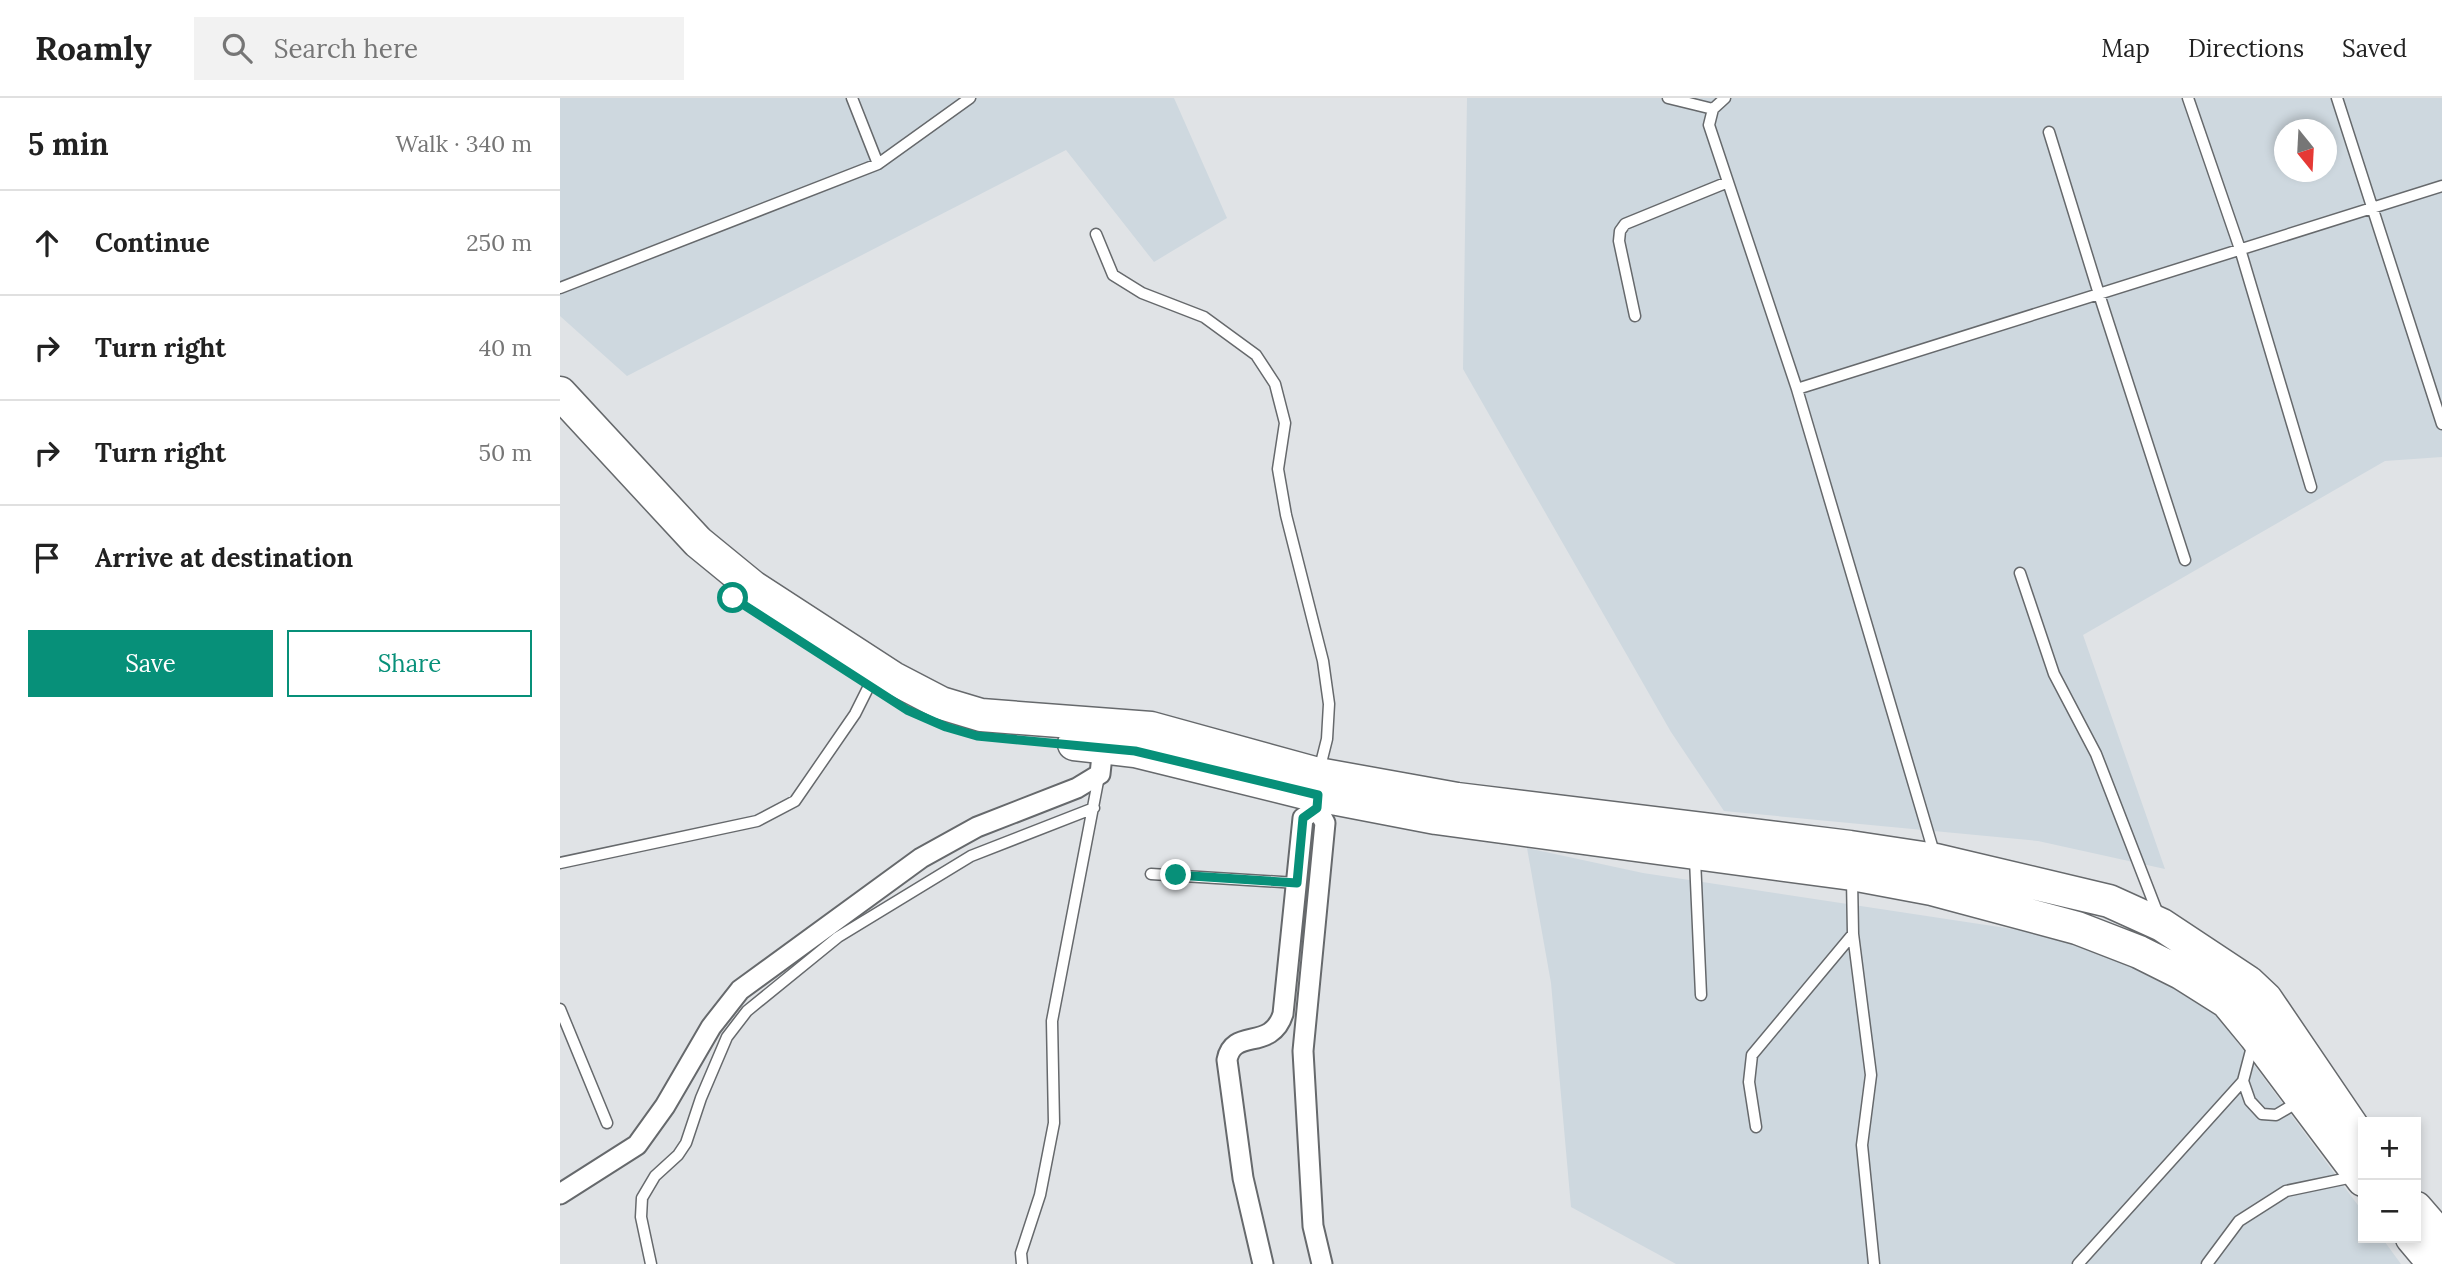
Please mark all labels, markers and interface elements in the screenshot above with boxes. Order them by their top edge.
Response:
search box [194,17,684,80]
text: Roamly [35,27,152,69]
icon: search [218,29,256,67]
text: Search here [274,32,418,65]
text: Map [2101,33,2150,64]
text: Directions [2188,33,2304,64]
text: Saved [2342,33,2407,64]
north arrow [2274,119,2337,182]
text: 5 min [28,125,109,163]
text: Walk · 340 m [396,129,532,158]
icon: ahead [28,224,66,262]
text: Continue [95,226,210,259]
text: 250 m [466,228,532,257]
icon: right [28,329,66,367]
text: Turn right [95,331,226,364]
text: 40 m [479,333,532,362]
icon: right [28,434,66,472]
text: Turn right [95,436,226,469]
text: 50 m [479,438,532,467]
icon: arrive [28,539,66,577]
text: Arrive at destination [95,541,353,574]
route start [717,582,748,613]
button: Save [28,630,273,697]
button: Share [287,630,532,697]
route end [1160,859,1191,890]
map controls [2358,1117,2421,1243]
button: + [2358,1117,2421,1180]
button: − [2358,1180,2421,1243]

